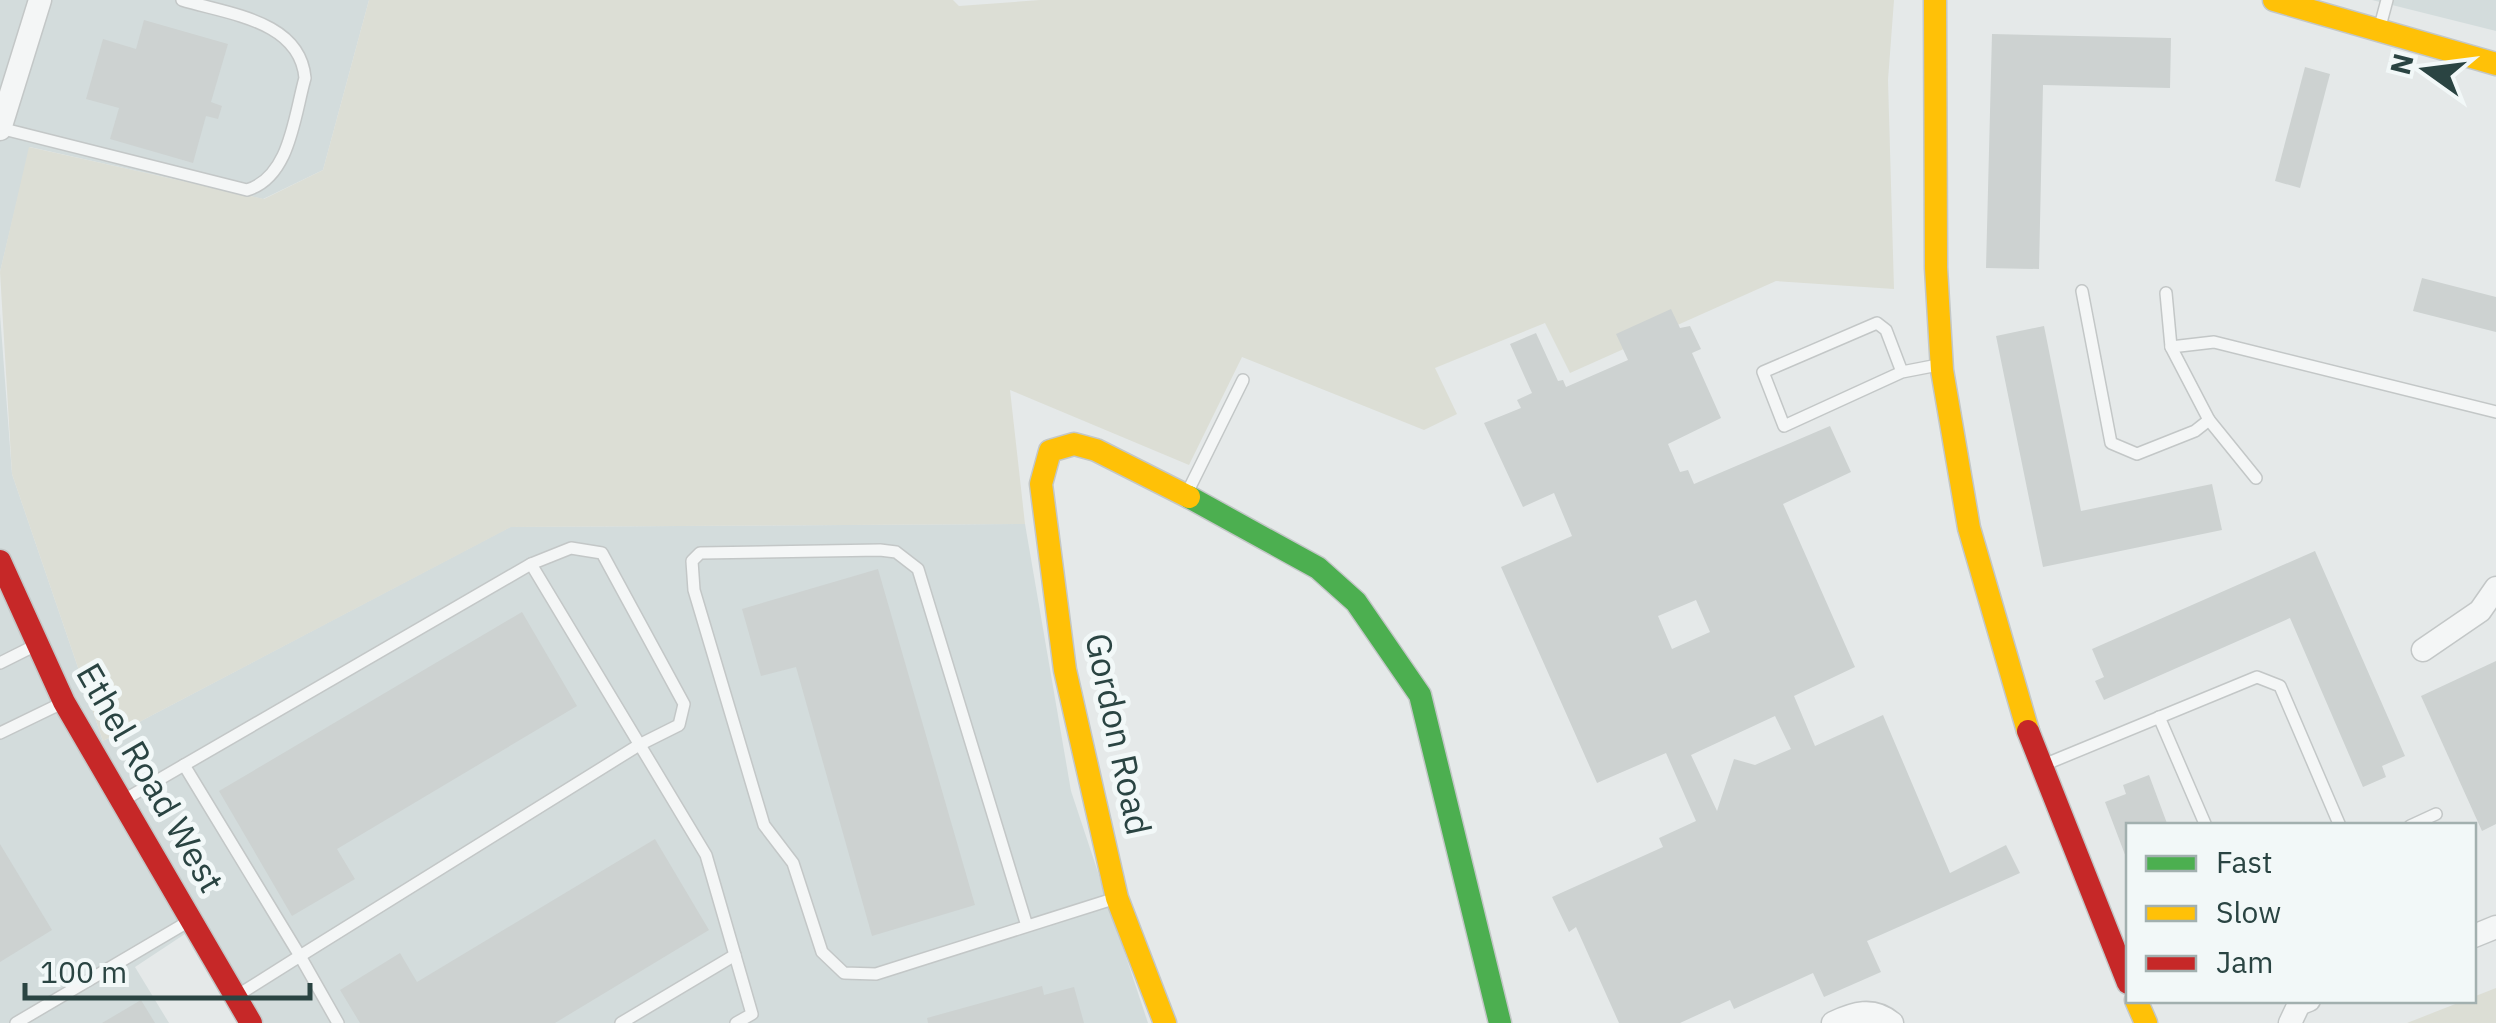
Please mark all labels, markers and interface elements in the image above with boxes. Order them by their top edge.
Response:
north arrow [2376,20,2476,120]
text: N [2381,50,2422,78]
street label: Gordon Road [1075,629,1163,839]
street label: Ethel Road West [67,655,235,900]
legend [2126,823,2476,1003]
text: Fast [2216,842,2273,881]
text: Slow [2216,892,2281,931]
scale bar [25,938,310,1000]
text: Jam [2216,942,2274,981]
text: 100 m [40,952,127,991]

